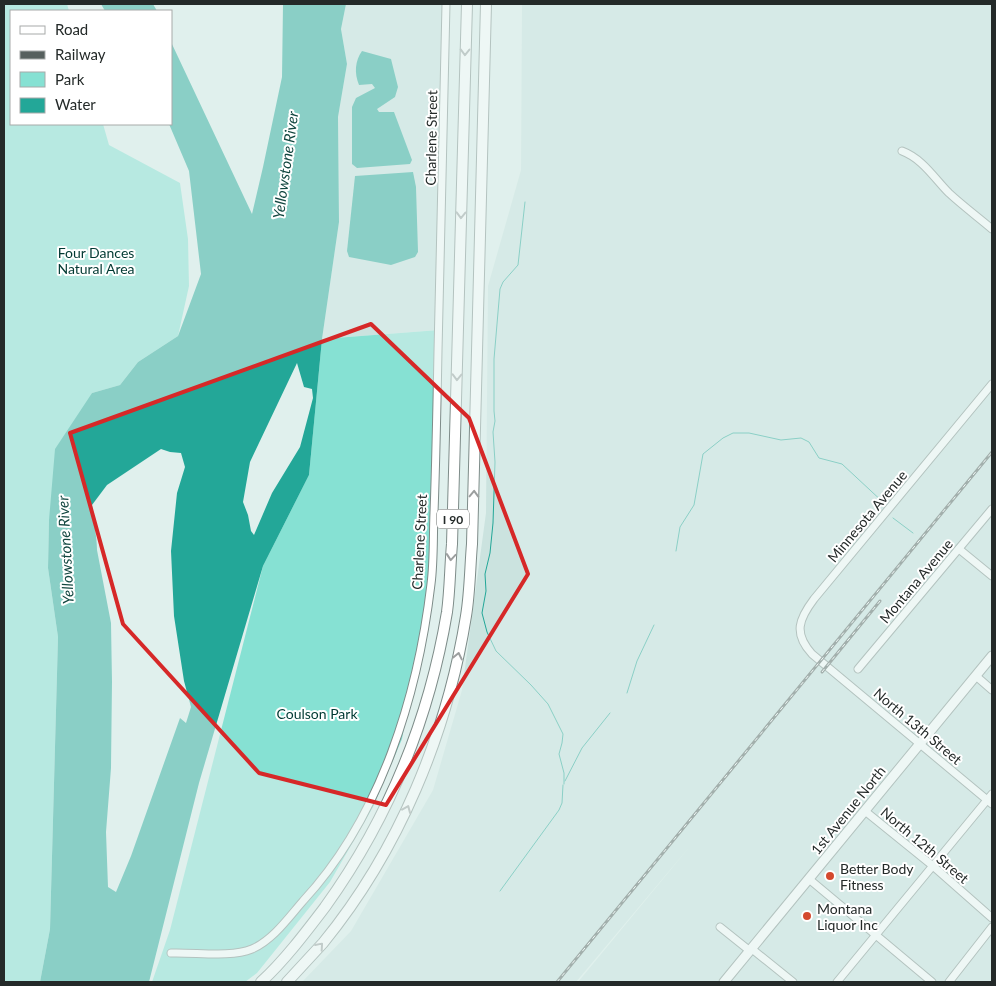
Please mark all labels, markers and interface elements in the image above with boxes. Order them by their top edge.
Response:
legend [10,10,172,125]
text: Road [55,20,88,38]
text: Railway [55,45,106,63]
one-way arrow [460,49,471,57]
text: Park [55,70,85,88]
street label: Charlene Street [422,90,440,186]
text: Water [55,95,96,113]
water label: Yellowstone River [269,109,302,220]
one-way arrow [456,211,467,219]
park label: Four Dances Natural Area [57,244,135,277]
one-way arrow [452,374,463,382]
street label: Minnesota Avenue [824,467,910,565]
one-way arrow [468,490,479,498]
water label: Yellowstone River [53,494,77,605]
street label: Charlene Street [408,494,430,590]
road number: I 90 [437,509,469,528]
street label: Montana Avenue [876,535,956,627]
one-way arrow [446,554,457,562]
one-way arrow [452,651,463,660]
street label: North 13th Street [871,684,965,768]
park label: Coulson Park [276,705,358,722]
street label: 1st Avenue North [807,762,889,858]
street label: North 12th Street [878,803,972,887]
one-way arrow [400,805,411,814]
place label: Better Body Fitness [840,860,914,893]
marker: Better Body Fitness [824,870,836,882]
place label: Montana Liquor Inc [817,900,878,933]
marker: Montana Liquor Inc [801,910,813,922]
one-way arrow [314,943,322,952]

